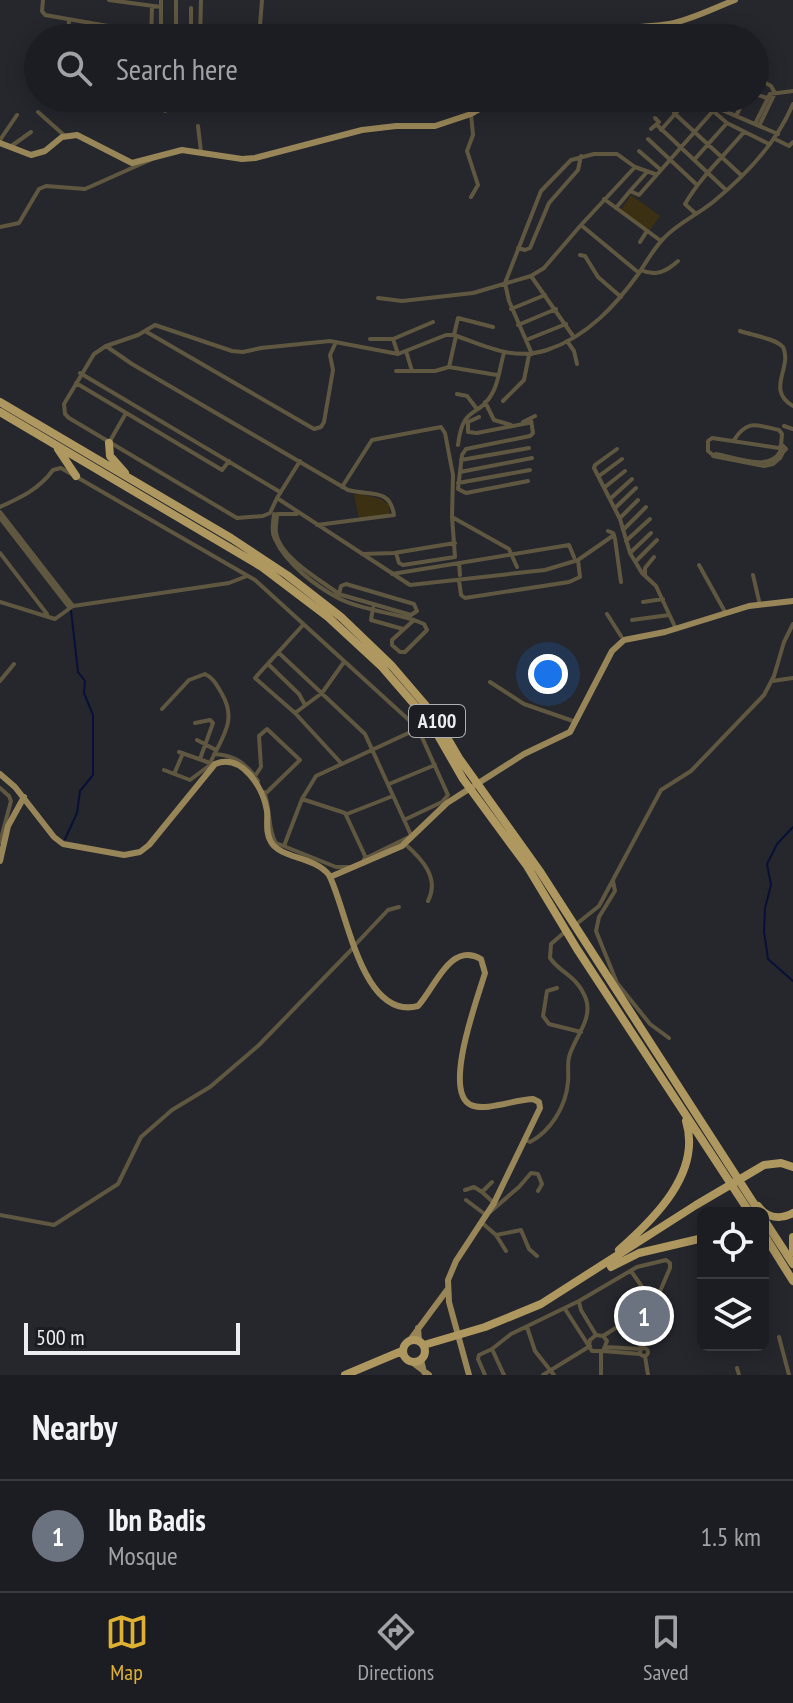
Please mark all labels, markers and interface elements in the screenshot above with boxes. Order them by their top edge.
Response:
search box [24,24,769,112]
icon: search [52,46,96,90]
text: Search here [116,49,238,88]
your location [528,654,568,694]
road number: A100 [409,705,465,737]
map controls [697,1207,769,1351]
button: locate [697,1207,769,1279]
button: layers [697,1279,769,1351]
pin: 1 [618,1286,670,1346]
scale bar [24,1319,240,1355]
text: 500 m [36,1323,85,1351]
text: Nearby [32,1405,117,1449]
text: Ibn Badis [108,1500,206,1539]
text: 1 [52,1520,64,1553]
text: 1.5 km [700,1520,761,1553]
text: Mosque [108,1539,178,1572]
tab: Map [105,1610,149,1686]
tab: Directions [358,1610,434,1686]
tab: Saved [643,1610,688,1686]

